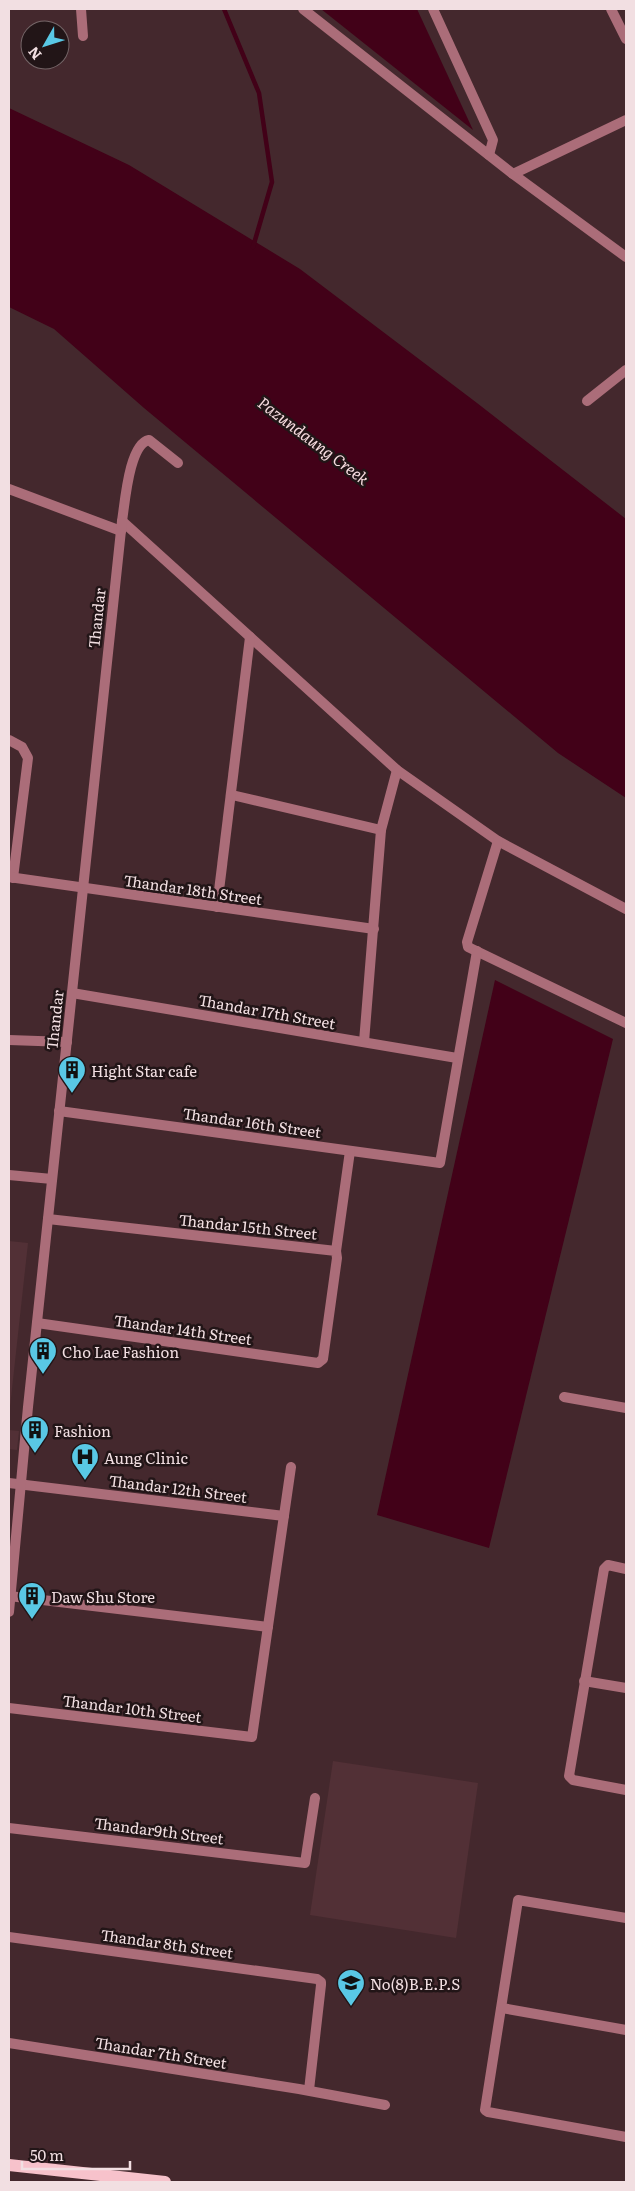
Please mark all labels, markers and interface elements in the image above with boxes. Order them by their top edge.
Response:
north arrow [20,20,70,70]
text: N [22,43,46,65]
water label: Pazundaung Creek [253,390,375,490]
street label: Thandar [81,587,111,649]
street label: Thandar 18th Street [122,868,264,910]
street label: Thandar 17th Street [197,988,337,1034]
street label: Thandar [39,989,69,1051]
building icon: Hight Star cafe [57,1055,87,1094]
place label: Hight Star cafe [91,1059,197,1082]
street label: Thandar 16th Street [181,1101,323,1143]
street label: Thandar 15th Street [178,1207,318,1245]
street label: Thandar 14th Street [112,1308,254,1350]
building icon: Cho Lae Fashion [28,1336,58,1375]
place label: Cho Lae Fashion [62,1340,179,1363]
building icon: Fashion [20,1415,50,1454]
place label: Fashion [54,1419,111,1442]
hospital icon: Aung Clinic [70,1442,100,1481]
place label: Aung Clinic [104,1446,189,1469]
street label: Thandar 12th Street [108,1468,248,1508]
building icon: Daw Shu Store [17,1581,47,1620]
place label: Daw Shu Store [51,1585,155,1608]
street label: Thandar 10th Street [61,1688,203,1728]
street label: Thandar9th Street [93,1811,225,1849]
street label: Thandar 8th Street [99,1922,235,1964]
school or university icon: No(8)B.E.P.S [336,1968,366,2007]
place label: No(8)B.E.P.S [370,1972,460,1995]
street label: Thandar 7th Street [94,2030,228,2074]
scale bar [22,2138,130,2170]
text: 50 m [30,2143,64,2166]

